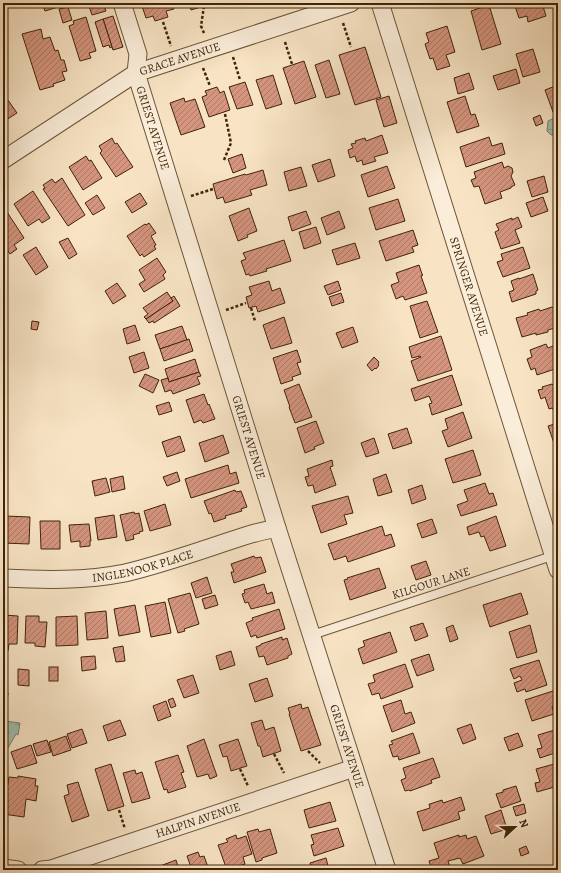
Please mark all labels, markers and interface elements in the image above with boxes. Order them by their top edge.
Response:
street label: GRACE AVENUE [137,38,222,79]
street label: GRIEST AVENUE [132,84,174,172]
street label: SPRINGER AVENUE [446,235,492,338]
street label: GRIEST AVENUE [228,393,269,481]
street label: INGLENOOK PLACE [91,546,195,586]
street label: KILGOUR LANE [390,563,472,603]
street label: GRIEST AVENUE [326,702,368,790]
street label: HALPIN AVENUE [153,798,243,842]
north arrow [495,807,535,847]
text: N [515,817,532,830]

